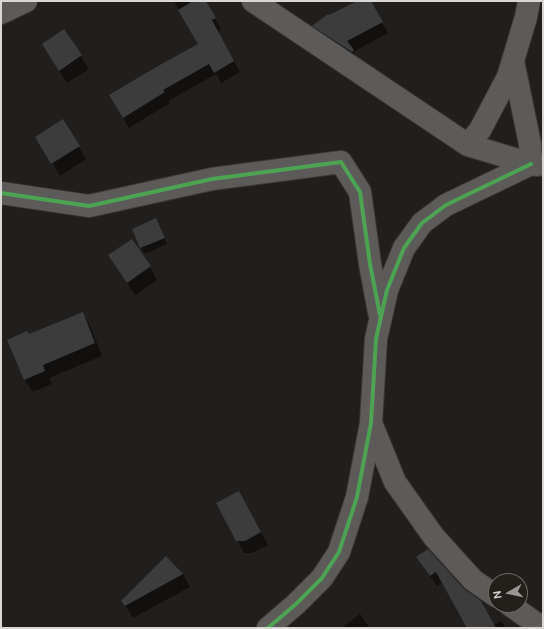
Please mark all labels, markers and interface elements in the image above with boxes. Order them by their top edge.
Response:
north arrow [488,573,528,613]
text: N [491,590,504,600]

